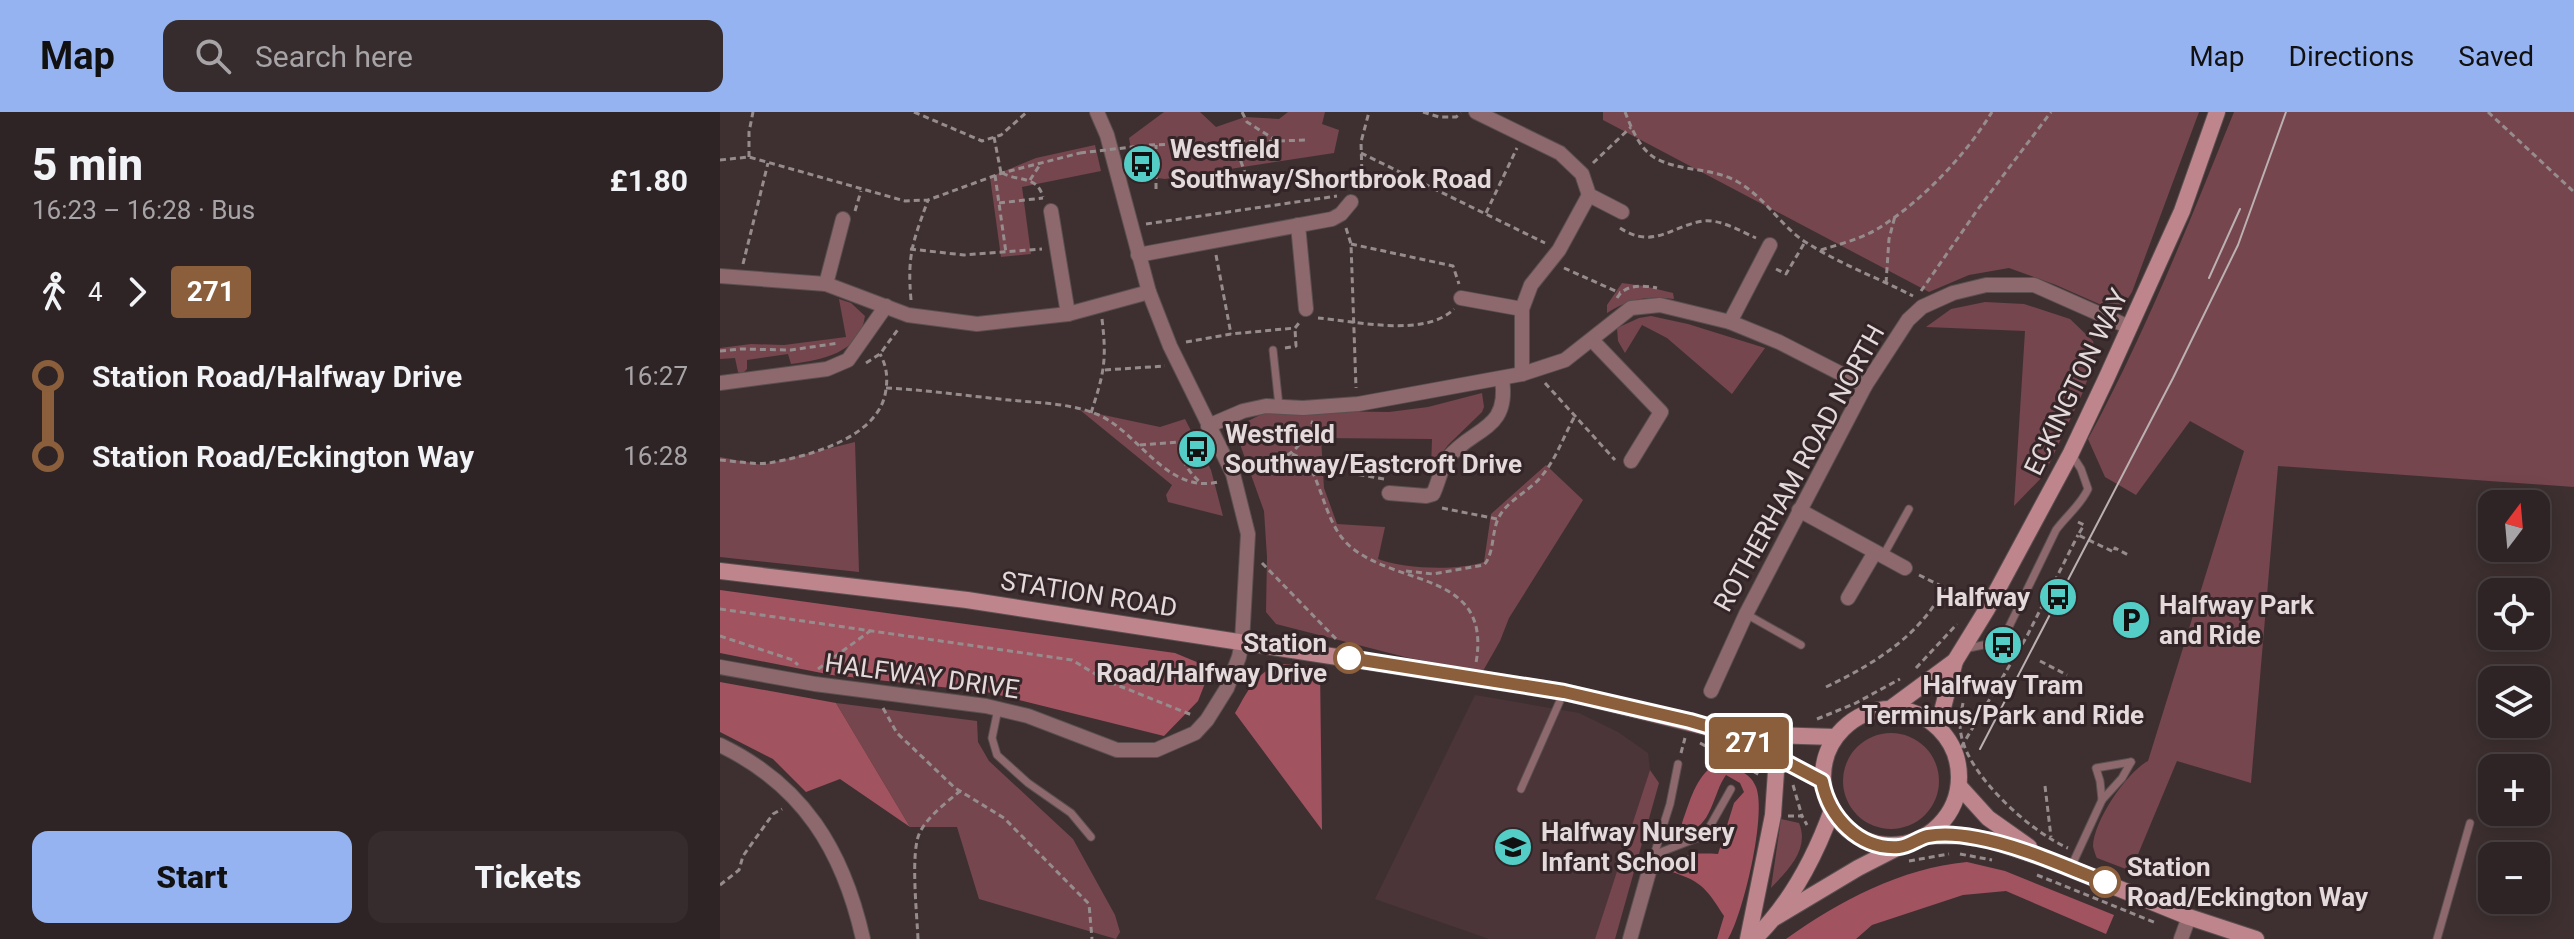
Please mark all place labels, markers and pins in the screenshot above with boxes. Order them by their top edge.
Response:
place label: Westfield Southway/Shortbrook Road [1170,134,1492,194]
bus stop icon: Westfield Southway/Shortbrook Road [1121,143,1163,185]
place label: Westfield Southway/Eastcroft Drive [1225,419,1522,479]
bus stop icon: Westfield Southway/Eastcroft Drive [1176,428,1218,470]
bus stop icon: Halfway [2037,576,2079,618]
place label: Halfway [1936,582,2031,612]
place label: Halfway Park and Ride [2159,590,2315,650]
parking icon: Halfway Park and Ride [2110,599,2152,641]
bus stop icon: Halfway Tram Terminus/Park and Ride [1982,624,2024,666]
place label: Station Road/Halfway Drive [1096,628,1327,688]
marker: Station Road/Halfway Drive [1334,643,1364,673]
place label: Halfway Tram Terminus/Park and Ride [1862,670,2144,730]
place label: Halfway Nursery Infant School [1541,817,1735,877]
school or university icon: Halfway Nursery Infant School [1492,826,1534,868]
place label: Station Road/Eckington Way [2127,852,2369,912]
marker: Station Road/Eckington Way [2090,867,2120,897]

